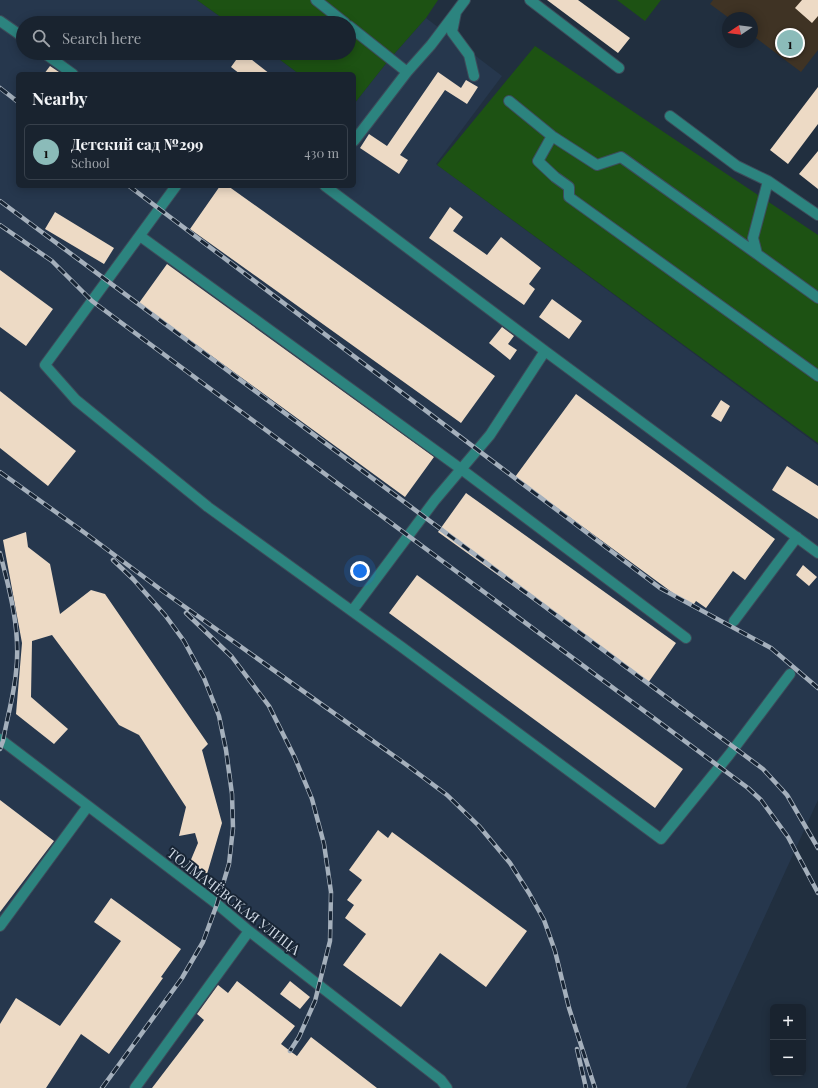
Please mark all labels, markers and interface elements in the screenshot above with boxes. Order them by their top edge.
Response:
north arrow [722,12,758,48]
search box [16,16,356,60]
icon: search [30,27,52,49]
text: Search here [62,28,141,48]
pin: 1 [777,28,803,58]
text: Nearby [32,87,87,109]
text: Детский сад №299 [71,134,203,154]
text: 1 [44,144,48,161]
text: 430 m [304,144,339,161]
text: School [71,154,110,171]
your location [350,561,370,581]
street label: ТОЛМАЧЁВСКАЯ УЛИЦА [164,843,305,959]
map controls [770,1004,806,1076]
button: + [770,1004,806,1040]
button: − [770,1040,806,1076]

